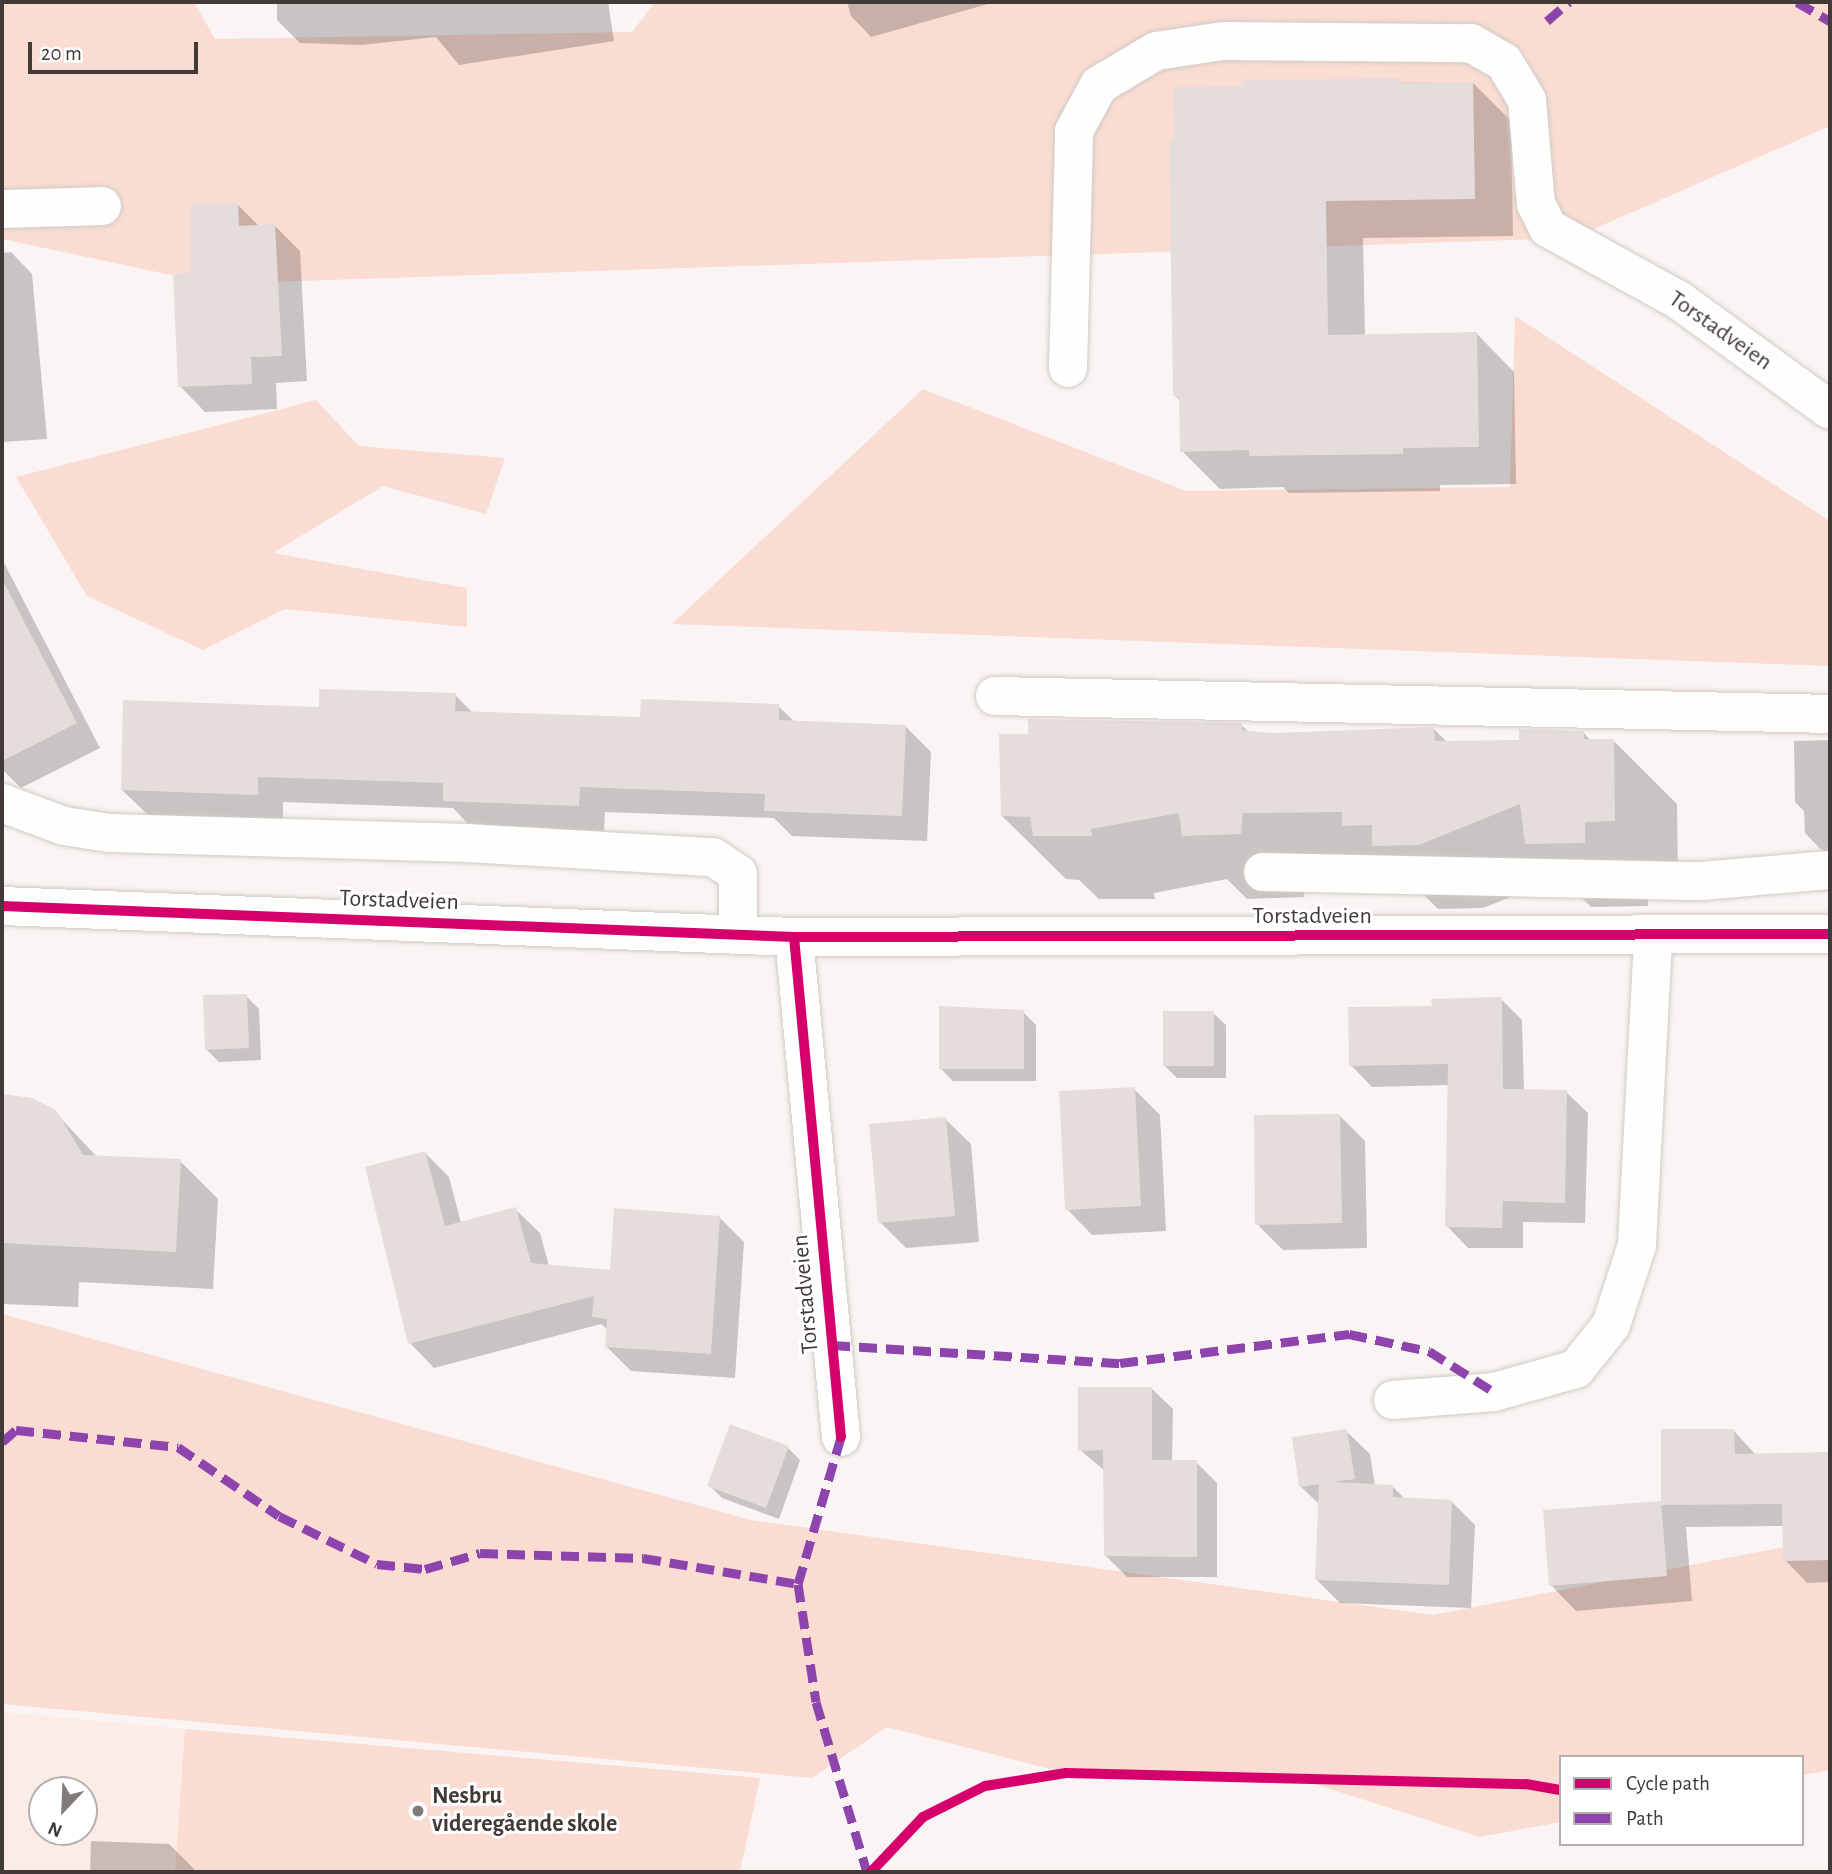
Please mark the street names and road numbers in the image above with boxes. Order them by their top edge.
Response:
street label: Torstadveien [1663,285,1777,377]
street label: Torstadveien [339,885,459,917]
street label: Torstadveien [1252,903,1372,931]
street label: Torstadveien [786,1233,826,1355]

